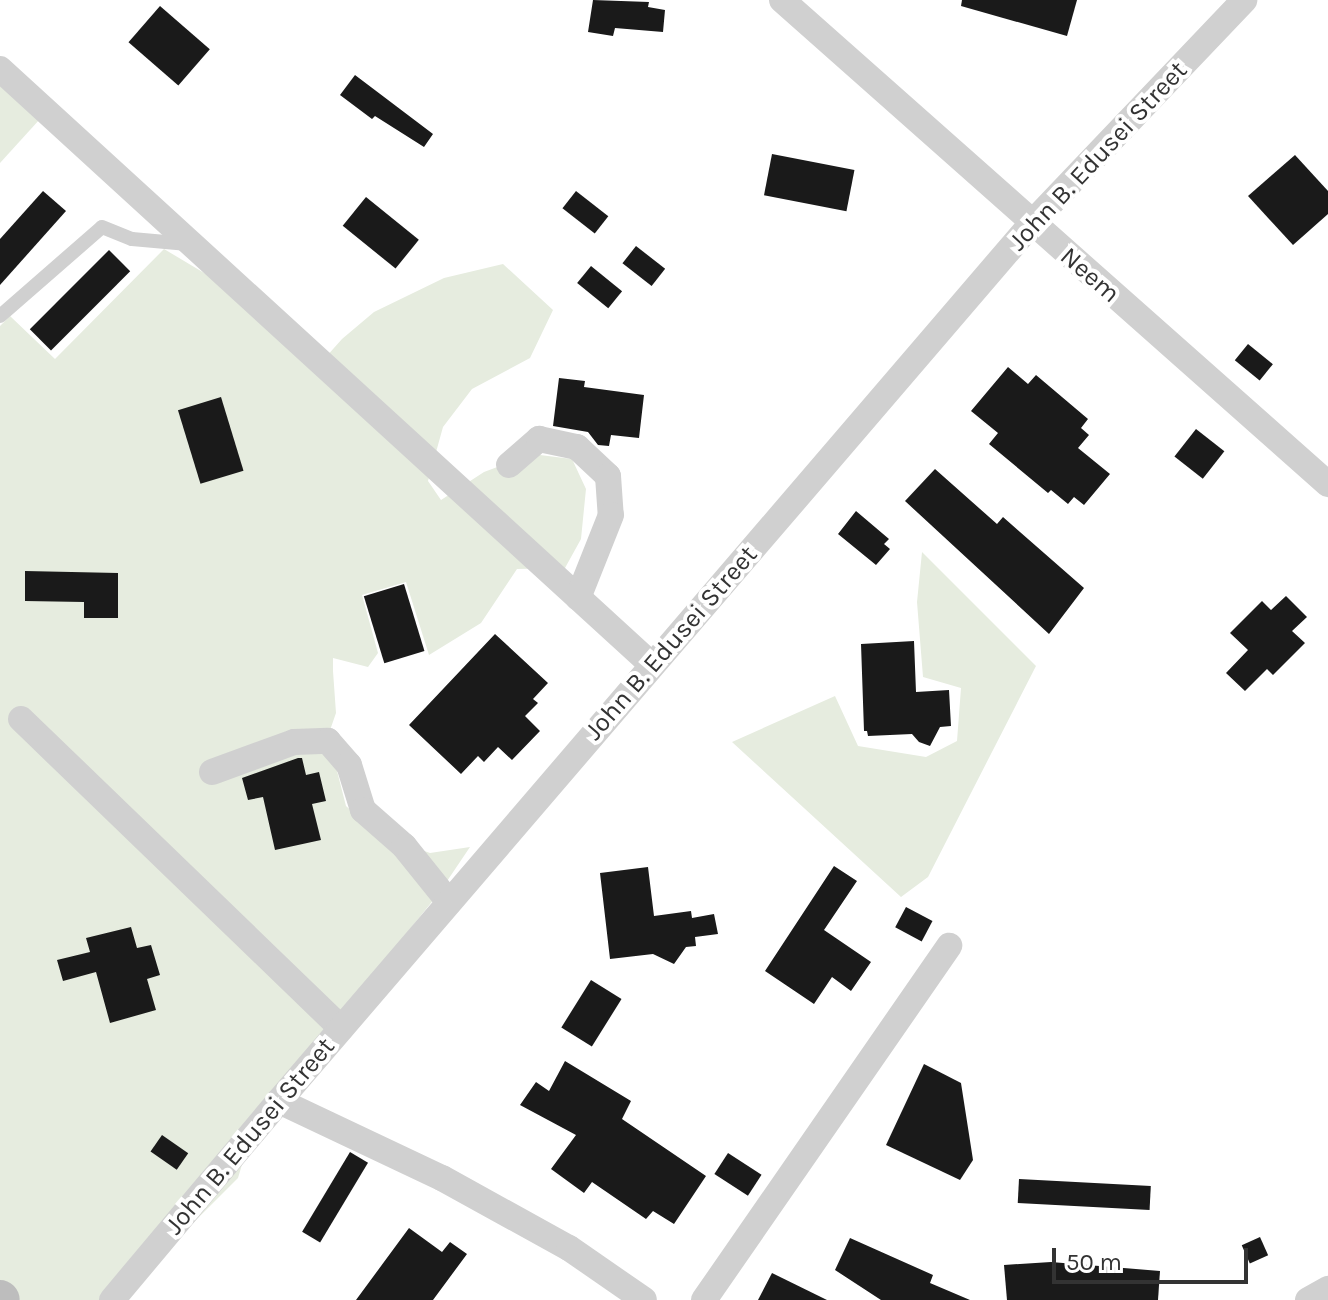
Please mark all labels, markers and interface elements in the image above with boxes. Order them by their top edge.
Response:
street label: John B. Edusei Street [1002,55,1194,257]
street label: Neem [1054,241,1126,309]
street label: John B. Edusei Street [578,539,764,747]
street label: John B. Edusei Street [159,1031,341,1241]
scale bar [1056,1232,1252,1282]
text: 50 m [1066,1248,1122,1276]

